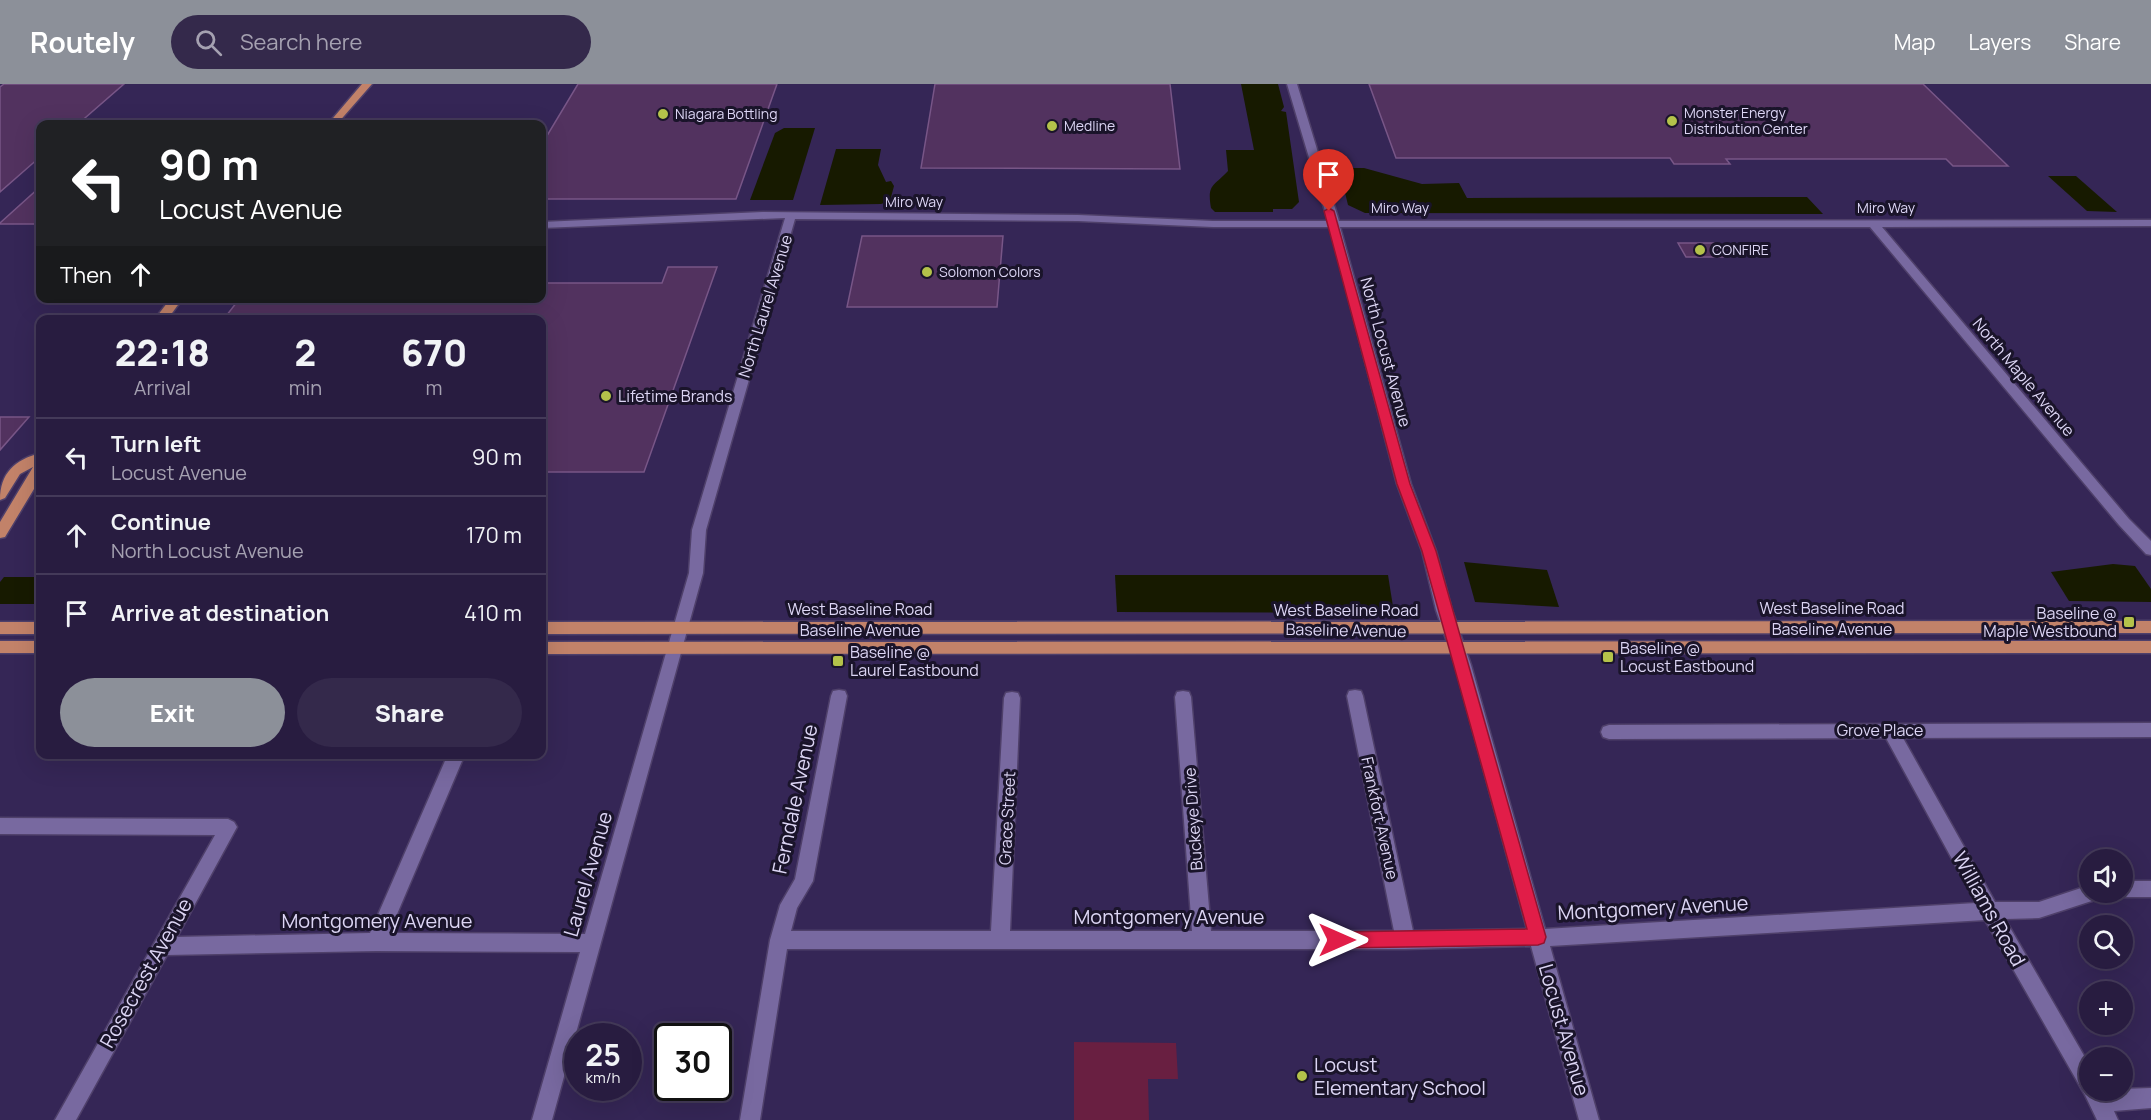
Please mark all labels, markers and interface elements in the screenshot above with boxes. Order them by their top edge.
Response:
search box [171,15,591,69]
text: Routely [30,23,135,61]
icon: search [192,26,225,59]
text: Search here [240,27,362,57]
text: Map [1894,28,1935,56]
text: Layers [1968,28,2031,56]
text: Share [2064,28,2121,56]
place label: Monster Energy Distribution Center [1684,103,1808,138]
place label: Niagara Bottling [675,104,777,123]
marker: Niagara Bottling [656,107,670,121]
marker: Monster Energy Distribution Center [1665,114,1679,128]
place label: Medline [1064,116,1115,135]
marker: Medline [1045,119,1059,133]
text: 90 m [159,135,259,193]
icon: left [60,144,138,222]
pin [1303,149,1354,211]
icon: arrive [1312,158,1345,191]
text: Locust Avenue [159,190,343,227]
street label: Miro Way [885,192,944,211]
street label: Miro Way [1371,198,1430,217]
street label: Miro Way [1857,198,1916,217]
street label: North Laurel Avenue [733,232,797,380]
place label: CONFIRE [1712,240,1769,259]
marker: CONFIRE [1693,243,1707,257]
icon: ahead [124,258,157,291]
text: Then [60,260,112,290]
place label: Solomon Colors [939,262,1041,281]
marker: Solomon Colors [920,265,934,279]
street label: North Locust Avenue [1355,275,1417,429]
street label: North Maple Avenue [1968,313,2080,441]
text: 22:18 [115,328,210,377]
text: 2 [295,328,316,377]
text: 670 [401,328,467,377]
text: Arrival [134,374,191,401]
text: min [289,374,322,401]
text: m [426,374,443,401]
place label: Lifetime Brands [618,385,732,407]
marker: Lifetime Brands [599,389,613,403]
text: Turn left [111,429,201,459]
icon: left [60,441,93,474]
text: 90 m [472,442,522,472]
text: Locust Avenue [111,459,247,486]
text: Continue [111,507,211,537]
icon: ahead [60,519,93,552]
text: 170 m [466,520,522,550]
text: North Locust Avenue [111,537,304,564]
icon: arrive [60,597,93,630]
street label: West Baseline Road [1759,597,1905,619]
text: Arrive at destination [111,598,329,628]
text: 410 m [464,598,522,628]
street label: West Baseline Road [787,598,933,620]
street label: West Baseline Road [1273,599,1419,621]
place label: Baseline @ Maple Westbound [1983,602,2117,642]
marker: Baseline @ Maple Westbound [2122,615,2136,629]
street label: Baseline Avenue [1285,618,1407,642]
street label: Baseline Avenue [1772,618,1892,640]
street label: Baseline Avenue [800,619,920,641]
place label: Baseline @ Locust Eastbound [1620,637,1754,677]
place label: Baseline @ Laurel Eastbound [850,641,979,681]
marker: Baseline @ Locust Eastbound [1601,650,1615,664]
marker: Baseline @ Laurel Eastbound [831,654,845,668]
button: Exit [60,678,285,747]
button: Share [297,678,522,747]
street label: Grove Place [1837,719,1923,741]
street label: Ferndale Avenue [765,722,824,876]
street label: Frankfort Avenue [1356,755,1404,881]
street label: Buckeye Drive [1178,767,1208,871]
street label: Grace Street [994,771,1020,865]
street label: Laurel Avenue [557,808,618,940]
street label: Williams Road [1947,847,2032,971]
map controls [2079,849,2133,1101]
button: sound [2079,849,2133,903]
street label: Montgomery Avenue [1557,889,1749,926]
street label: Rosecrest Avenue [93,893,198,1052]
street label: Montgomery Avenue [1074,903,1264,930]
street label: Montgomery Avenue [282,907,472,934]
position arrow [1305,908,1369,972]
button: search [2079,915,2133,969]
street label: Locust Avenue [1533,961,1596,1099]
button: + [2079,981,2133,1035]
speed limit sign: 30 [654,1023,732,1101]
text: 25 [585,1034,621,1075]
button: − [2079,1047,2133,1101]
place label: Locust Elementary School [1314,1051,1486,1101]
text: km/h [586,1067,620,1088]
marker: Locust Elementary School [1295,1069,1309,1083]

